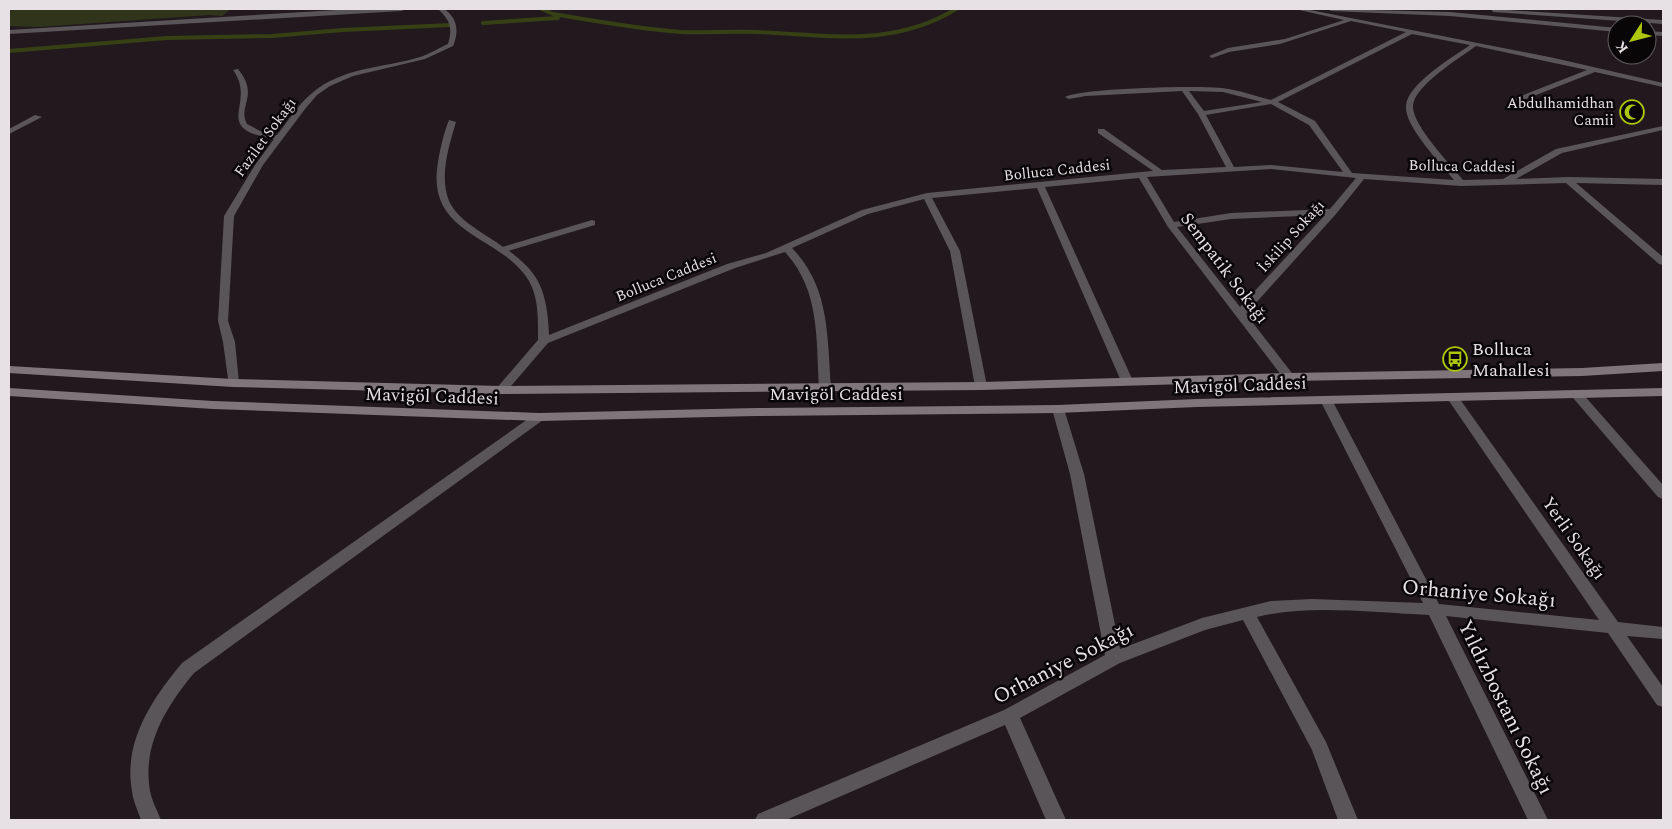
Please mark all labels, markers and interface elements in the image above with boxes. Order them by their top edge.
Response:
north arrow [1607,15,1657,65]
text: K [1610,37,1634,58]
place label: Abdulhamidhan Camii [1507,92,1614,132]
street label: Fazilet Sokağı [229,93,302,182]
mosque icon: Abdulhamidhan Camii [1619,99,1645,125]
street label: Bolluca Caddesi [1003,153,1111,188]
street label: Bolluca Caddesi [1408,154,1516,179]
street label: İskilip Sokağı [1252,195,1330,278]
street label: Sempatik Sokağı [1174,207,1276,330]
street label: Bolluca Caddesi [612,247,720,308]
place label: Bolluca Mahallesi [1472,336,1550,384]
bus stop icon: Bolluca Mahallesi [1442,346,1468,372]
street label: Mavigöl Caddesi [1173,370,1307,401]
street label: Mavigöl Caddesi [365,381,499,412]
street label: Mavigöl Caddesi [769,381,903,408]
street label: Yerli Sokağı [1535,491,1612,586]
street label: Orhaniye Sokağı [1401,571,1557,617]
street label: Orhaniye Sokağı [987,615,1139,713]
street label: Yıldızbostanı Sokağı [1449,615,1561,800]

